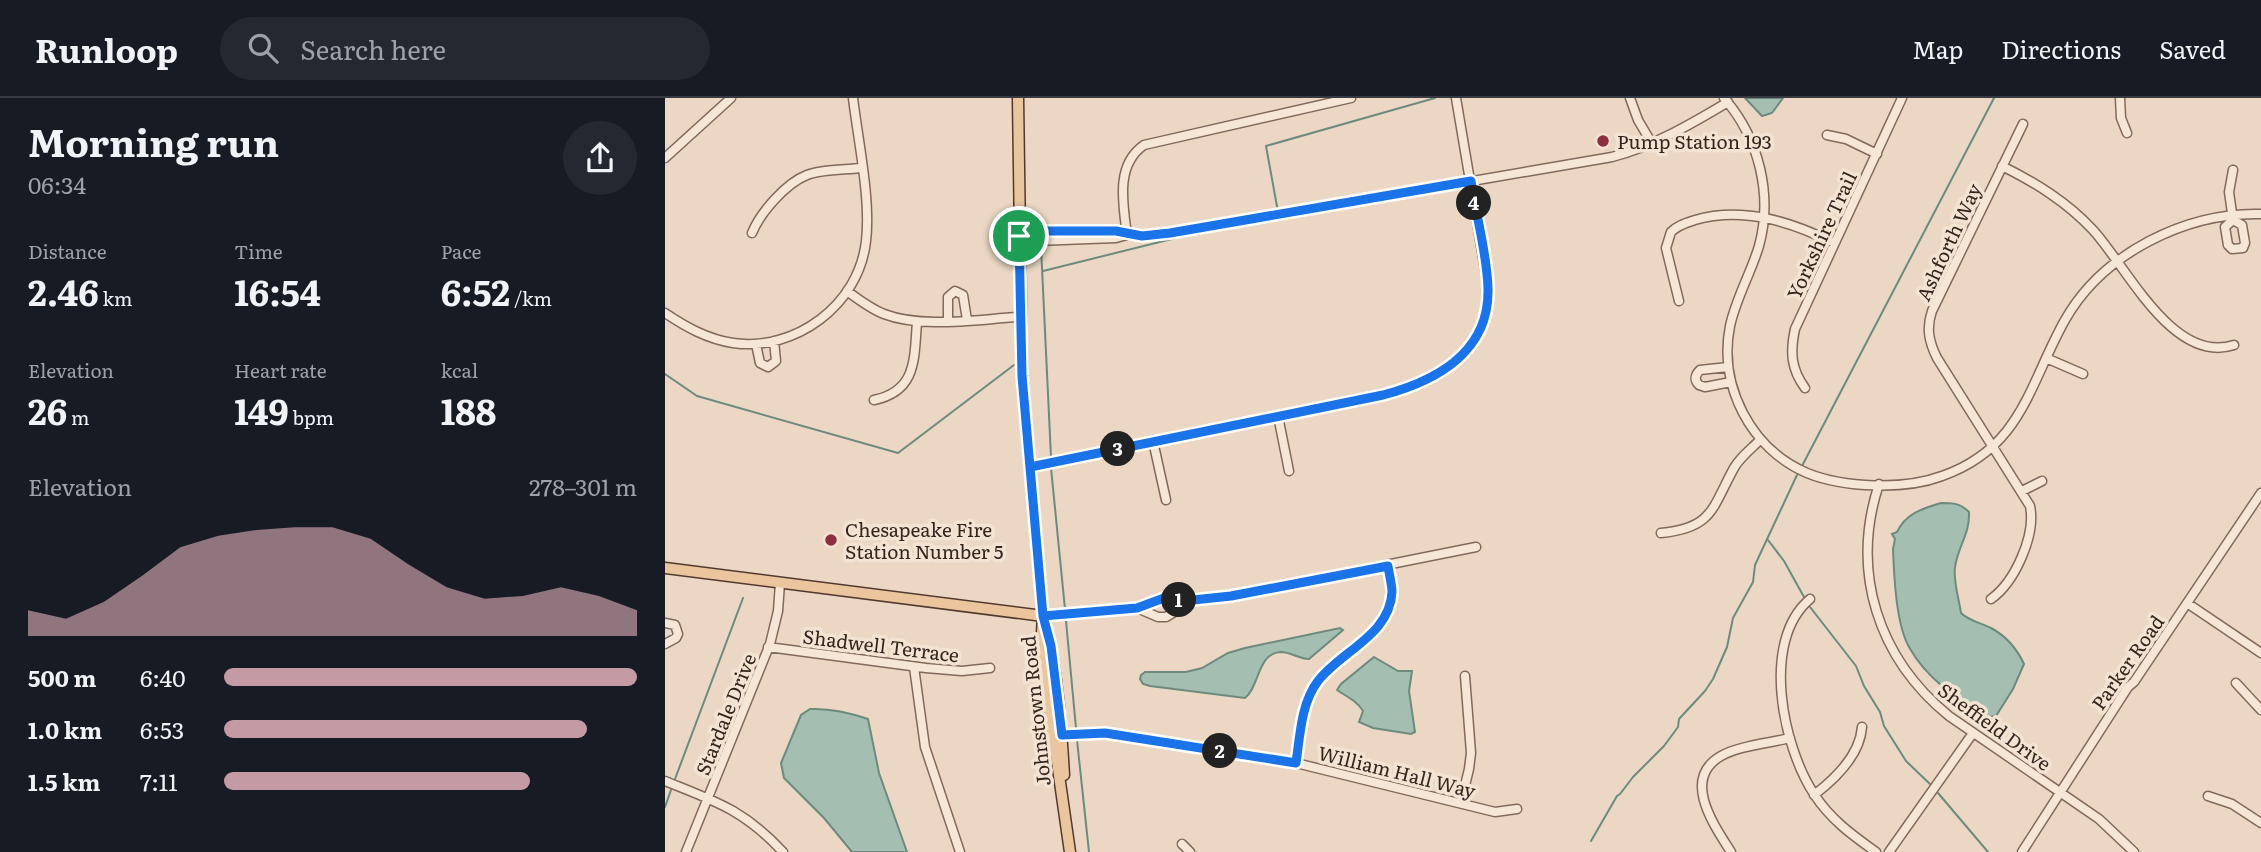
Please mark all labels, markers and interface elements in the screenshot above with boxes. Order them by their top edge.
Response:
search box [220,17,710,80]
text: Runloop [35,24,178,73]
icon: search [244,29,282,67]
text: Search here [300,29,446,68]
text: Map [1912,31,1963,66]
text: Directions [2001,31,2121,66]
text: Saved [2159,31,2226,66]
text: Morning run [28,112,279,169]
button: share [563,121,637,195]
place label: Pump Station 193 [1617,127,1772,155]
marker: Pump Station 193 [1595,133,1611,149]
street label: Yorkshire Trail [1779,166,1863,304]
text: 06:34 [28,167,86,201]
street label: Ashforth Way [1908,179,1988,305]
pin: 4 [1457,186,1491,220]
text: 4 [1468,188,1479,216]
pin [989,206,1049,266]
icon: arrive [1000,217,1038,255]
text: Distance [28,237,107,265]
text: Time [234,237,283,265]
text: Pace [441,237,481,265]
text: 2.46 [28,265,99,317]
text: 16:54 [234,265,321,317]
text: 6:52 [441,265,510,317]
text: km [99,284,133,312]
text: /km [510,284,552,312]
text: Elevation [28,356,114,384]
text: Heart rate [234,356,327,384]
text: kcal [441,356,478,384]
text: 26 [28,384,67,436]
text: 149 [234,384,289,436]
text: 188 [441,384,496,436]
text: m [67,403,89,431]
text: bpm [289,403,334,431]
pin: 3 [1100,432,1135,466]
text: 3 [1112,434,1123,462]
text: Elevation [28,469,132,503]
text: 278–301 m [529,469,637,503]
place label: Chesapeake Fire Station Number 5 [845,515,1004,565]
marker: Chesapeake Fire Station Number 5 [823,532,839,548]
pin: 1 [1161,582,1197,618]
text: 1 [1175,585,1182,613]
street label: Parker Road [2084,609,2170,715]
street label: Shadwell Terrace [801,622,961,668]
street label: Johnstown Road [1013,634,1057,788]
street label: Stardale Drive [688,649,762,779]
text: 500 m [28,660,96,694]
text: 6:40 [140,660,186,694]
street label: Sheffield Drive [1933,675,2057,777]
text: 1.0 km [28,712,102,746]
text: 6:53 [140,712,184,746]
pin: 2 [1203,734,1237,768]
text: 2 [1214,736,1225,764]
street label: William Hall Way [1315,738,1479,804]
text: 1.5 km [28,764,101,798]
text: 7:11 [140,764,178,798]

